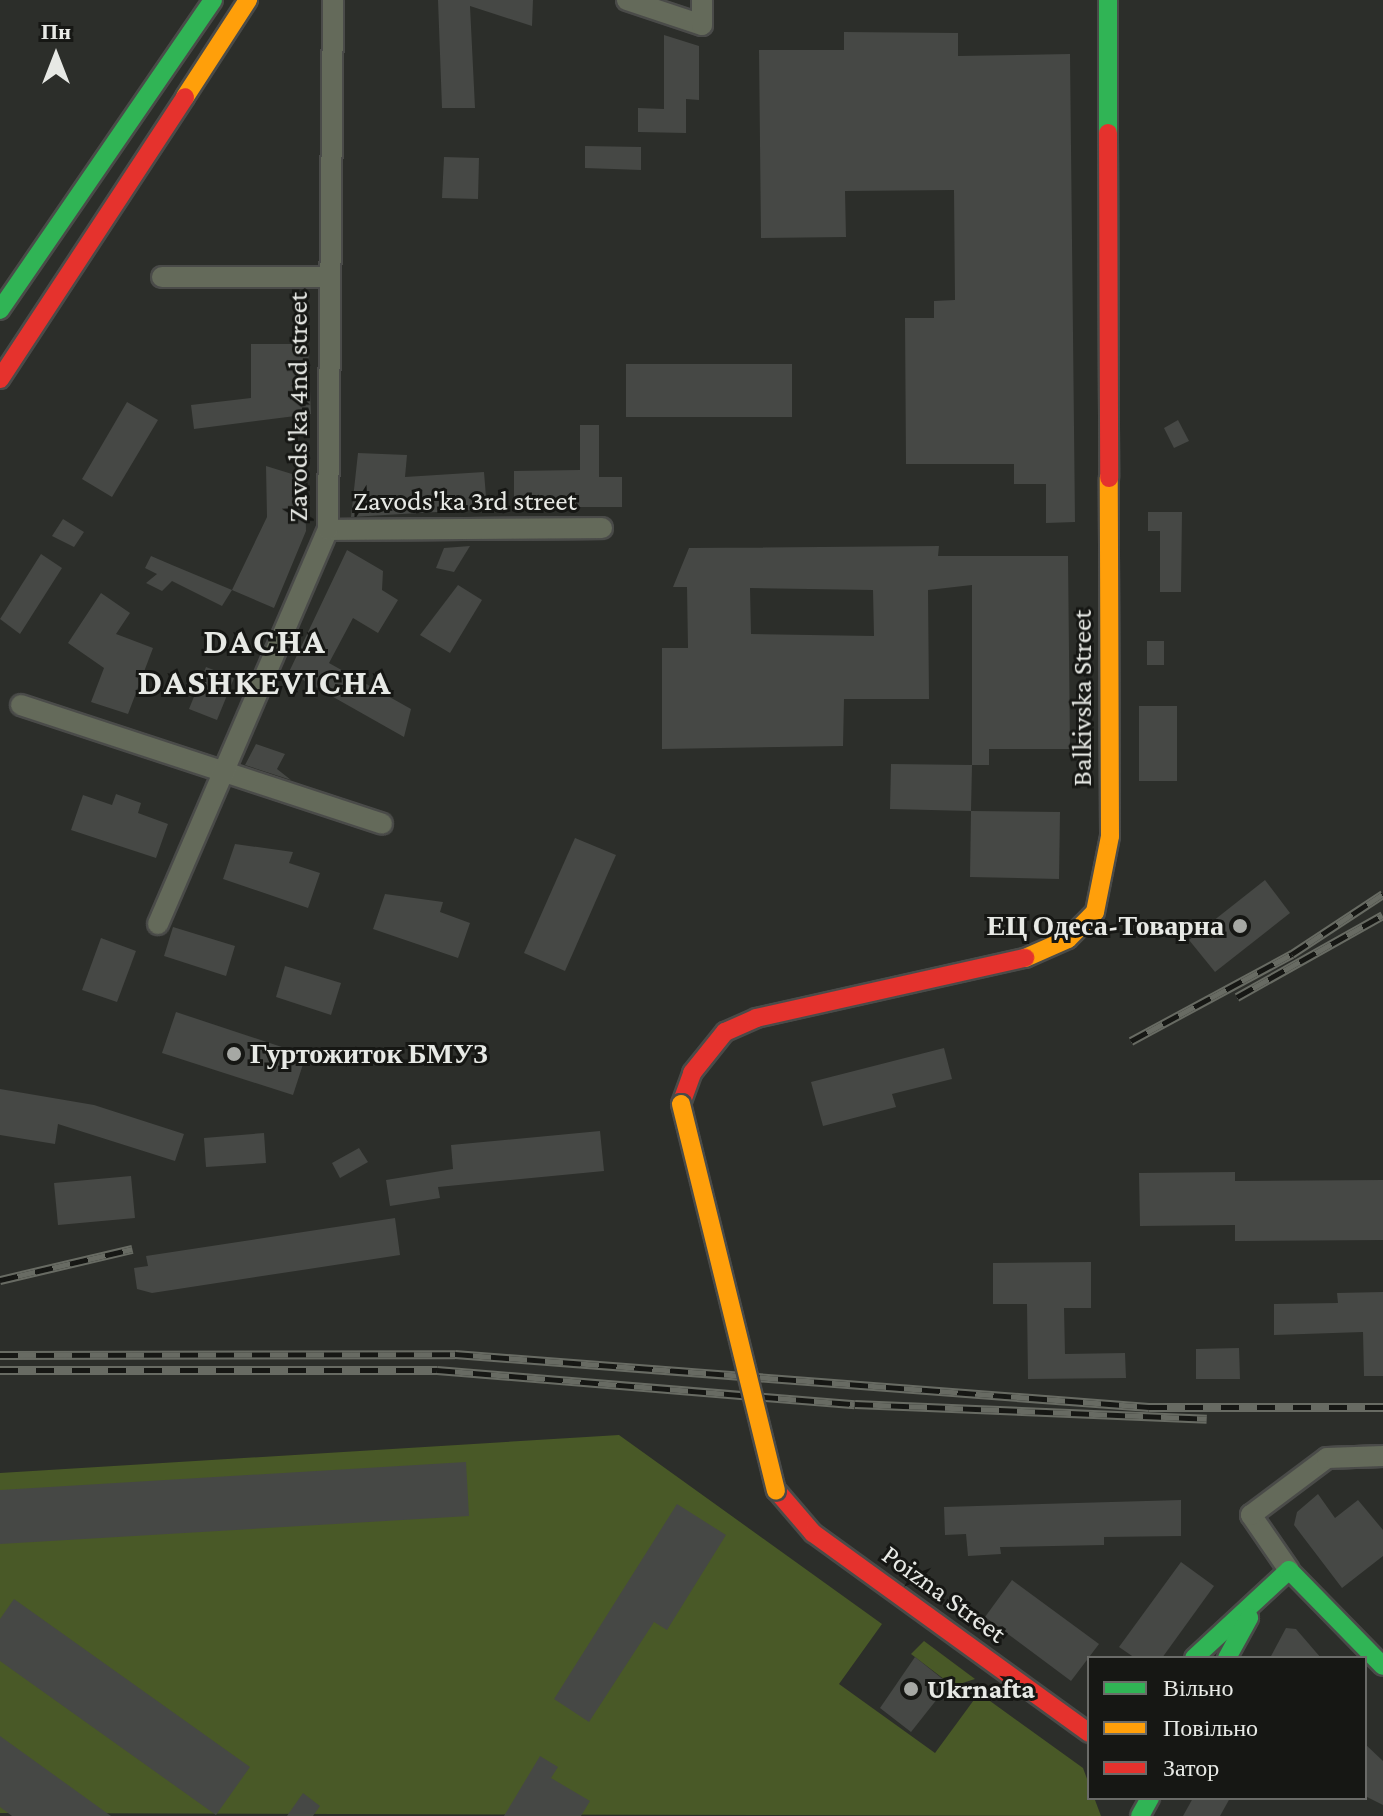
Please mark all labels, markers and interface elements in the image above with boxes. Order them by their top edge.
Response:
north arrow [16,16,96,96]
text: Пн [41,19,71,44]
street label: Zavods'ka 4nd street [281,292,315,522]
street label: Zavods'ka 3rd street [353,484,577,518]
street label: Balkivska Street [1065,609,1099,787]
district label: DACHA DASHKEVICHA [138,619,392,704]
place label: ЕЦ Одеса-Товарна [987,909,1224,943]
marker: ЕЦ Одеса-Товарна [1231,917,1249,935]
place label: Гуртожиток БМУЗ [250,1037,488,1071]
marker: Гуртожиток БМУЗ [225,1045,243,1063]
street label: Poizna Street [875,1538,1013,1650]
legend [1087,1656,1367,1800]
place label: Ukrnafta [927,1672,1035,1706]
text: Вільно [1163,1674,1233,1701]
marker: Ukrnafta [902,1680,920,1698]
text: Повільно [1163,1714,1258,1741]
text: Затор [1163,1754,1219,1781]

